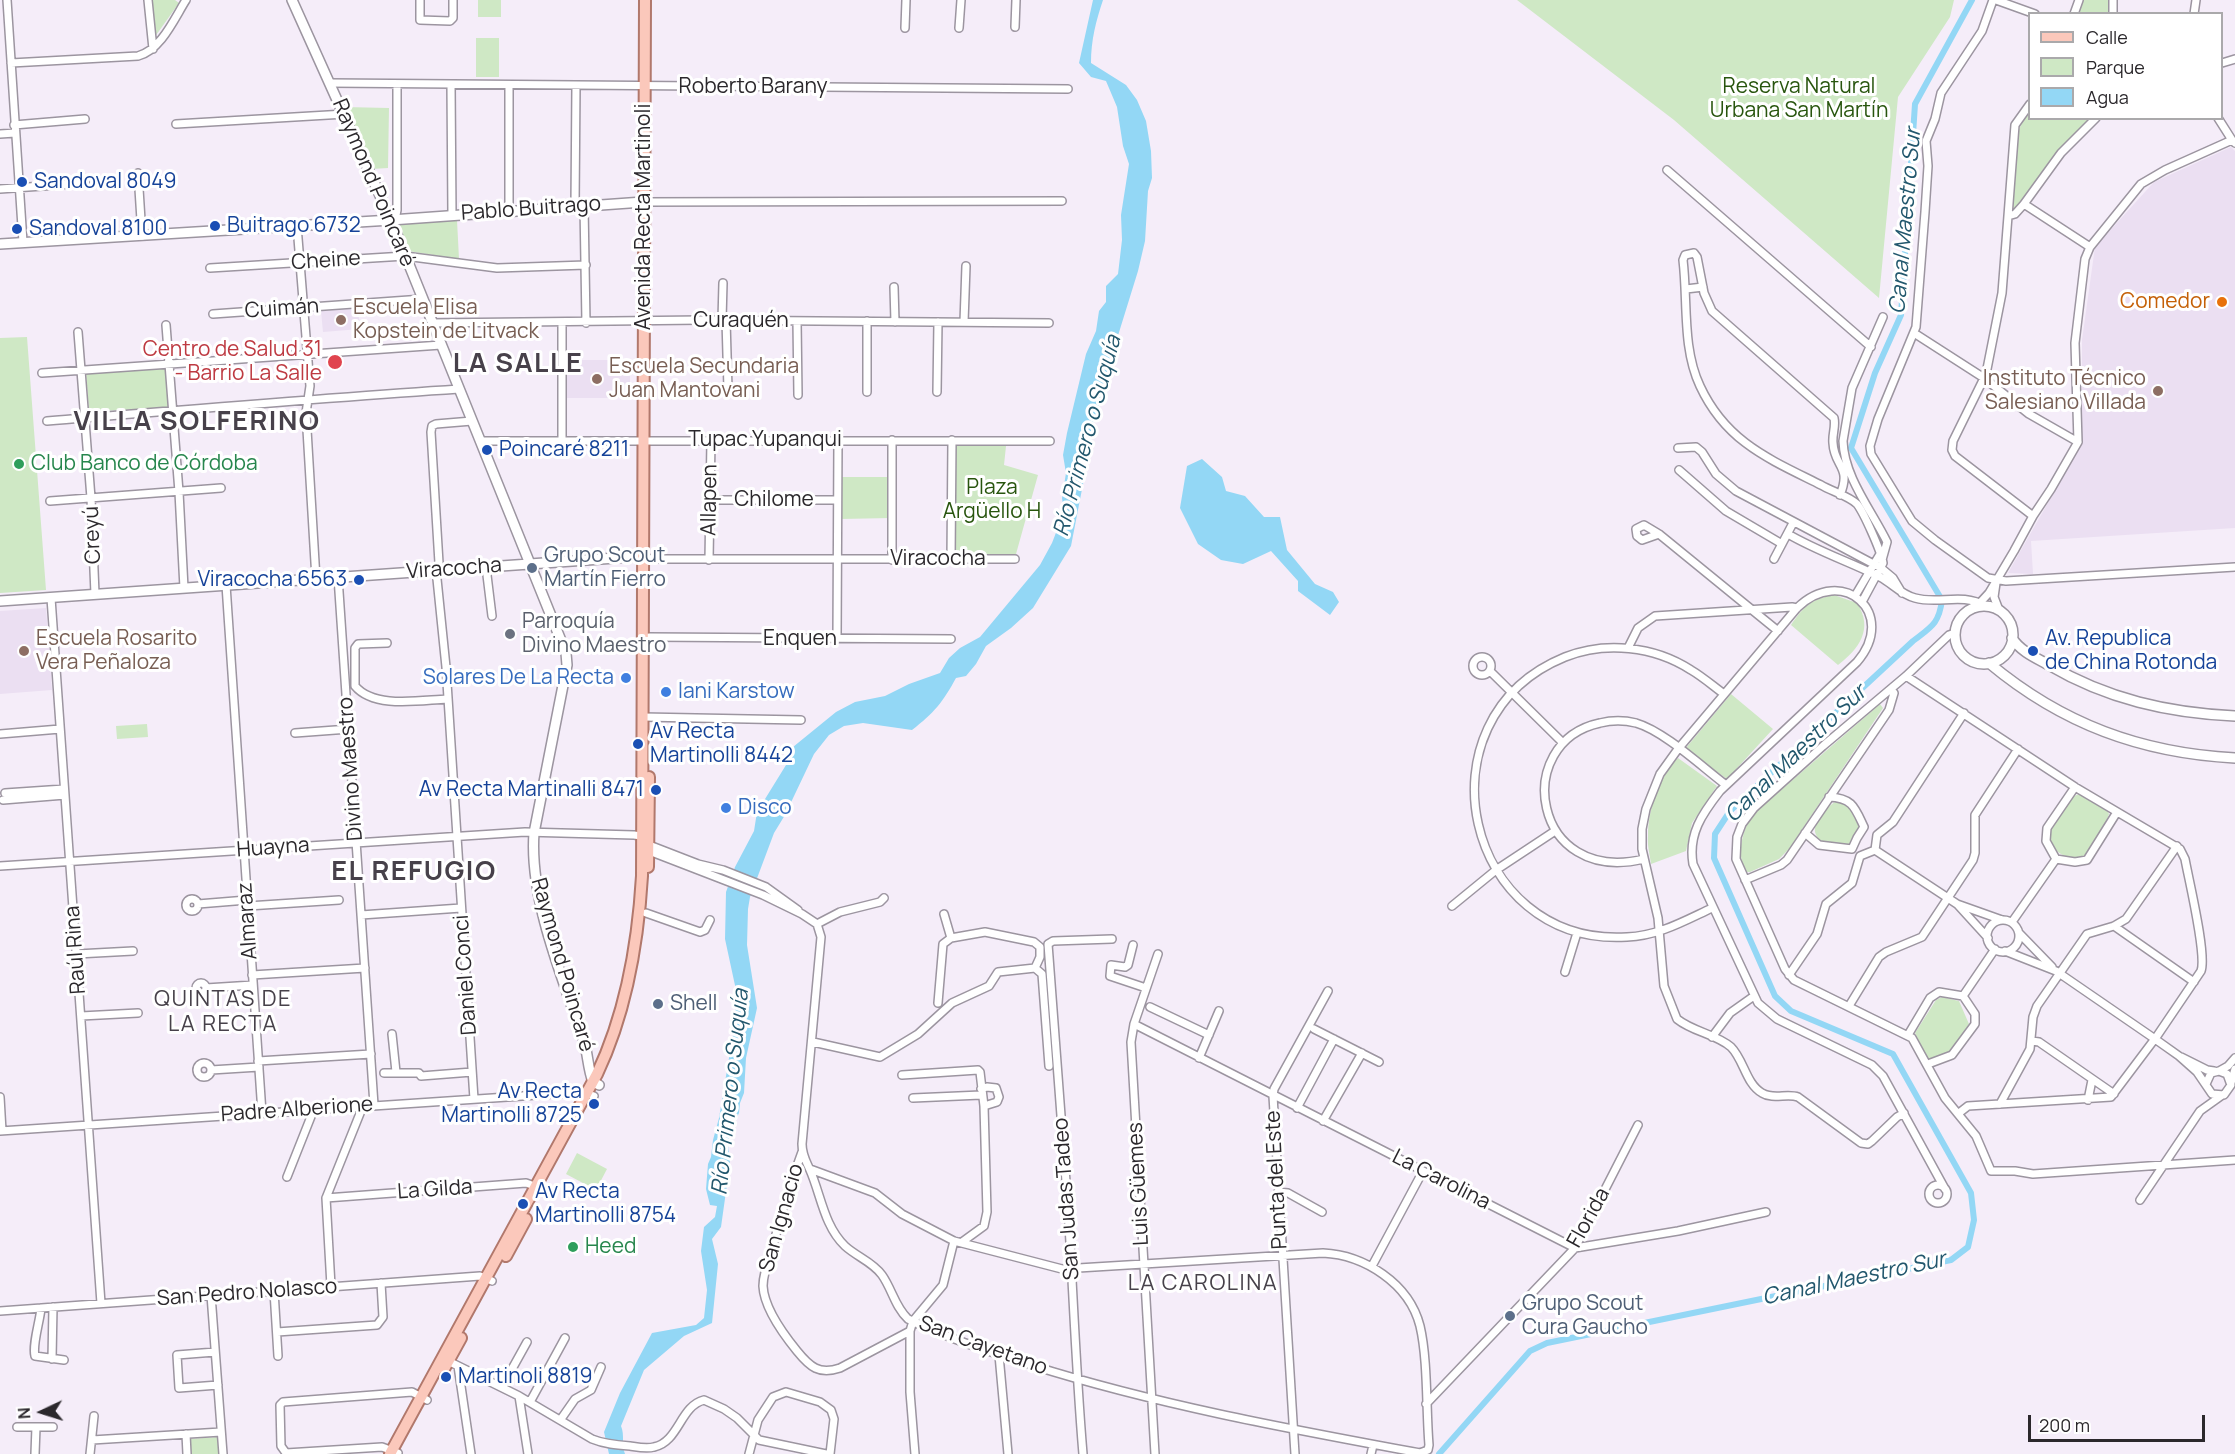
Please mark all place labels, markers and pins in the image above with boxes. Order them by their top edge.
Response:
place label: Sandoval 8049 [34,169,176,195]
marker: Sandoval 8049 [15,175,29,189]
place label: Buitrago 6732 [227,213,361,239]
place label: Sandoval 8100 [29,216,167,242]
marker: Buitrago 6732 [208,219,222,233]
marker: Sandoval 8100 [10,222,24,236]
place label: Comedor [2120,289,2210,315]
place label: Escuela Elisa Kopstein de Litvack [353,295,539,345]
marker: Comedor [2215,295,2229,309]
marker: Escuela Elisa Kopstein de Litvack [334,313,348,327]
place label: Centro de Salud 31 - Barrio La Salle [143,337,322,387]
marker: Centro de Salud 31 - Barrio La Salle [326,353,344,371]
place label: Escuela Secundaria Juan Mantovani [609,354,799,404]
place label: Instituto Técnico Salesiano Villada [1983,366,2146,416]
marker: Escuela Secundaria Juan Mantovani [590,372,604,386]
marker: Instituto Técnico Salesiano Villada [2151,384,2165,398]
place label: Poincaré 8211 [499,437,629,463]
marker: Poincaré 8211 [480,443,494,457]
place label: Club Banco de Córdoba [31,451,258,477]
marker: Club Banco de Córdoba [12,457,26,471]
place label: Grupo Scout Martín Fierro [544,543,666,593]
marker: Grupo Scout Martín Fierro [525,561,539,575]
place label: Viracocha 6563 [198,567,347,593]
marker: Viracocha 6563 [352,573,366,587]
place label: Parroquía Divino Maestro [522,609,666,659]
place label: Escuela Rosarito Vera Peñaloza [36,626,197,676]
place label: Av. Republica de China Rotonda [2045,626,2217,676]
marker: Parroquía Divino Maestro [503,627,517,641]
marker: Escuela Rosarito Vera Peñaloza [17,644,31,658]
marker: Av. Republica de China Rotonda [2026,644,2040,658]
place label: Solares De La Recta [423,665,614,691]
marker: Solares De La Recta [619,671,633,685]
place label: Iani Karstow [678,679,795,705]
marker: Iani Karstow [659,685,673,699]
place label: Av Recta Martinolli 8442 [650,719,793,769]
marker: Av Recta Martinolli 8442 [631,737,645,751]
place label: Av Recta Martinalli 8471 [419,777,644,803]
marker: Av Recta Martinalli 8471 [649,783,663,797]
place label: Disco [738,795,792,821]
marker: Disco [719,801,733,815]
place label: Shell [670,991,718,1017]
marker: Shell [651,997,665,1011]
place label: Av Recta Martinolli 8725 [441,1079,582,1129]
marker: Av Recta Martinolli 8725 [587,1097,601,1111]
place label: Av Recta Martinolli 8754 [535,1179,676,1229]
marker: Av Recta Martinolli 8754 [516,1197,530,1211]
place label: Heed [585,1234,636,1260]
marker: Heed [566,1240,580,1254]
place label: Grupo Scout Cura Gaucho [1522,1291,1648,1341]
marker: Grupo Scout Cura Gaucho [1503,1309,1517,1323]
place label: Martinoli 8819 [458,1364,593,1390]
marker: Martinoli 8819 [439,1370,453,1384]

